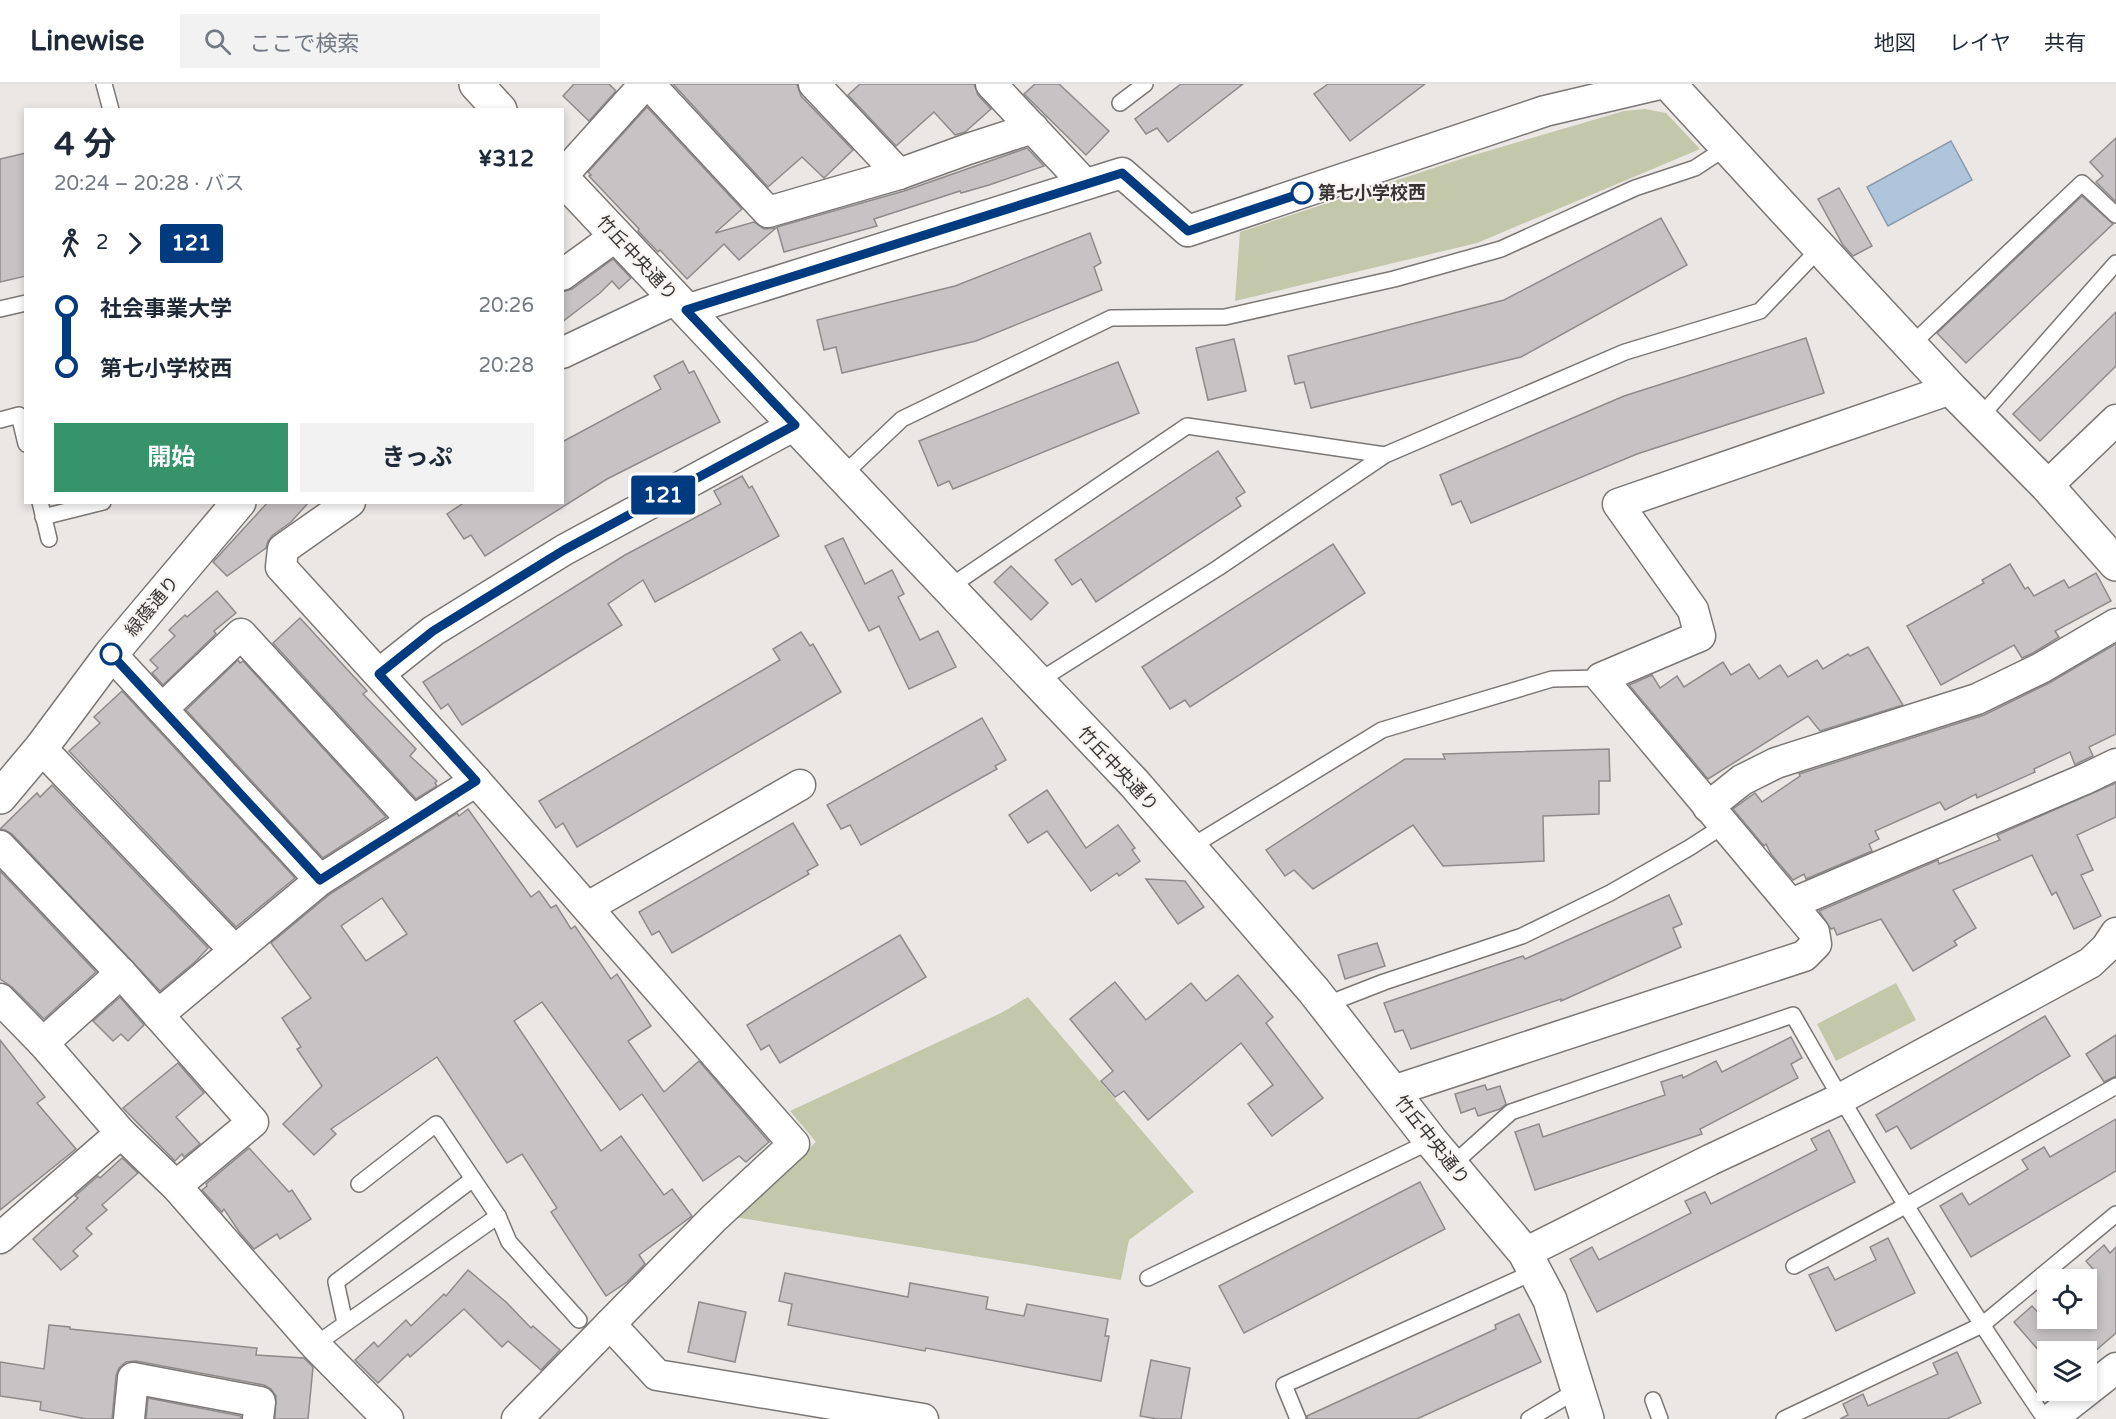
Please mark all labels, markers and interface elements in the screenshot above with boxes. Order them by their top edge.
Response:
search box [180,14,600,68]
text: Linewise [30,24,144,58]
icon: search [201,25,234,58]
text: ここで検索 [249,31,359,57]
text: 地図 [1874,31,1916,56]
text: レイヤ [1949,31,2011,56]
text: 共有 [2044,31,2086,56]
text: 4 分 [54,125,116,164]
text: ¥312 [478,146,534,172]
text: 20:24 – 20:28 · バス [54,172,245,196]
marker: 第七小学校西 [1291,182,1313,204]
place label: 第七小学校西 [1318,182,1426,204]
street label: 竹丘中央通り [592,211,682,305]
icon: walk [54,227,87,260]
icon: forward [118,227,151,260]
text: 2 [96,231,109,255]
text: 121 [172,231,211,256]
text: 20:26 [479,294,534,318]
text: 社会事業大学 [100,296,232,322]
text: 20:28 [479,354,534,378]
text: 第七小学校西 [100,356,232,382]
button: 開始 [54,423,288,492]
button: きっぷ [300,423,534,492]
line badge: 121 [628,476,698,514]
text: 121 [643,483,683,508]
street label: 緑蔭通り [120,571,184,641]
unlabelled marker [100,643,122,665]
street label: 竹丘中央通り [1073,722,1163,816]
street label: 竹丘中央通り [1390,1091,1474,1189]
map controls [2037,1269,2097,1401]
button: locate [2037,1269,2097,1329]
button: layers [2037,1341,2097,1401]

